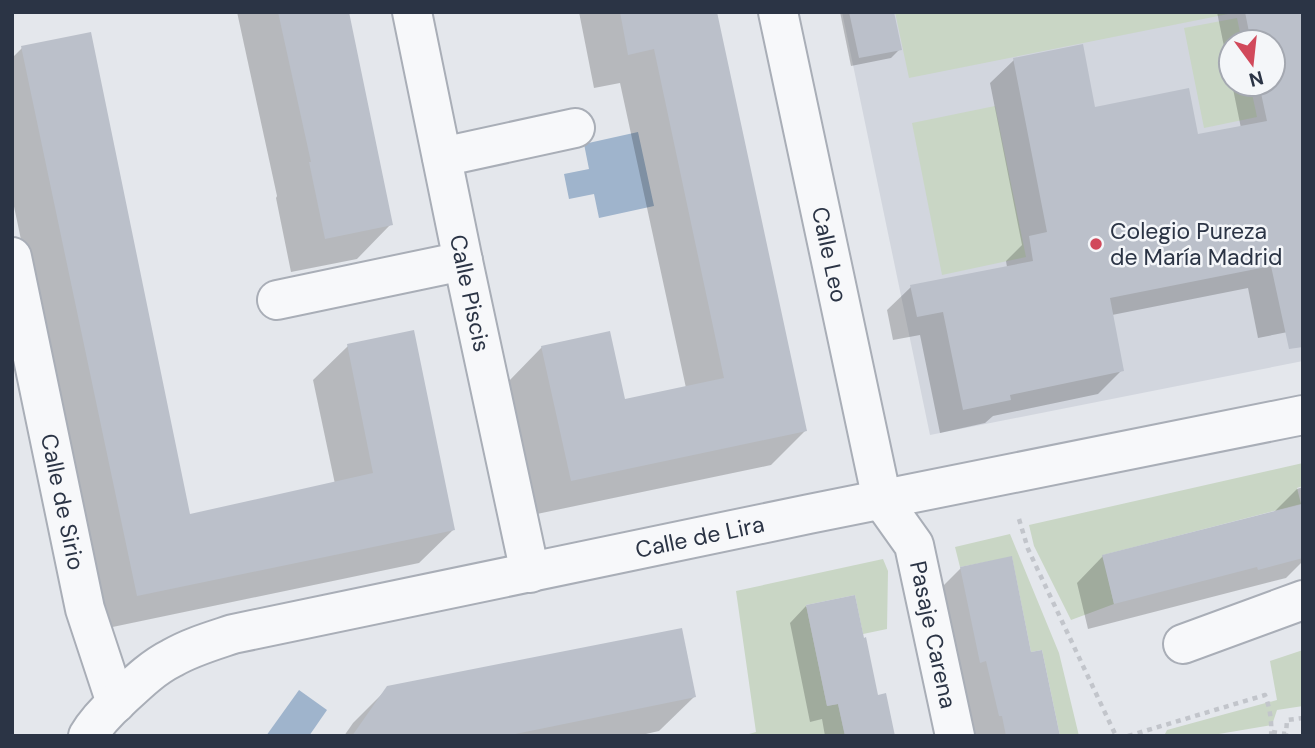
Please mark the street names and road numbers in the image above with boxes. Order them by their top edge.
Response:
street label: Calle Leo [805,204,854,305]
street label: Calle Piscis [443,232,497,354]
street label: Calle de Sirio [34,431,92,573]
street label: Calle de Lira [633,509,767,565]
street label: Pasaje Carena [903,558,964,711]

